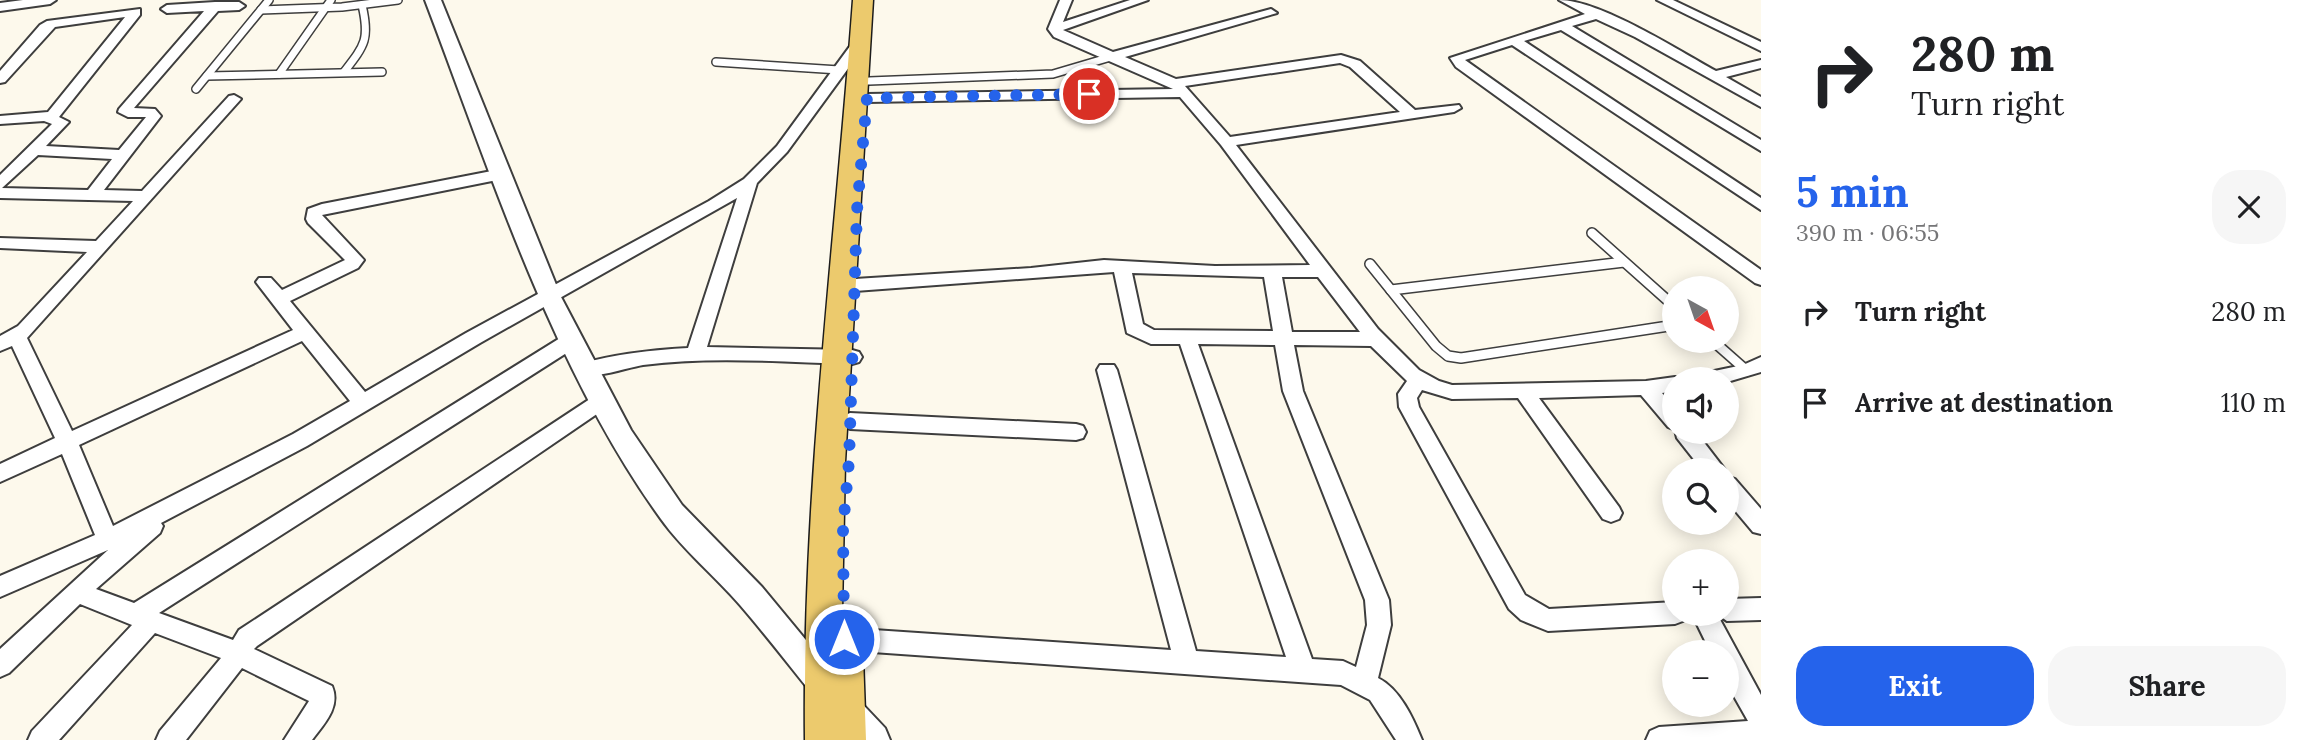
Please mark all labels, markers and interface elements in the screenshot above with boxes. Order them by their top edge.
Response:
text: 280 m [1911,22,2054,84]
icon: right [1796,28,1887,119]
pin [1059,64,1119,124]
icon: arrive [1070,75,1108,113]
text: Turn right [1911,83,2064,124]
text: 5 min [1796,165,1909,219]
button: close [2212,170,2286,244]
text: 390 m · 06:55 [1796,218,1939,247]
north arrow [1662,276,1740,354]
map controls [1662,276,1739,717]
icon: right [1796,293,1834,331]
text: Turn right [1855,295,1986,328]
text: 280 m [2211,295,2286,328]
button: sound [1662,367,1739,444]
icon: arrive [1796,384,1834,422]
text: Arrive at destination [1855,386,2113,419]
text: 110 m [2221,386,2286,419]
button: search [1662,458,1739,535]
button: + [1662,549,1739,626]
position arrow [807,602,881,676]
button: − [1662,640,1739,717]
button: Exit [1796,646,2034,726]
button: Share [2048,646,2286,726]

